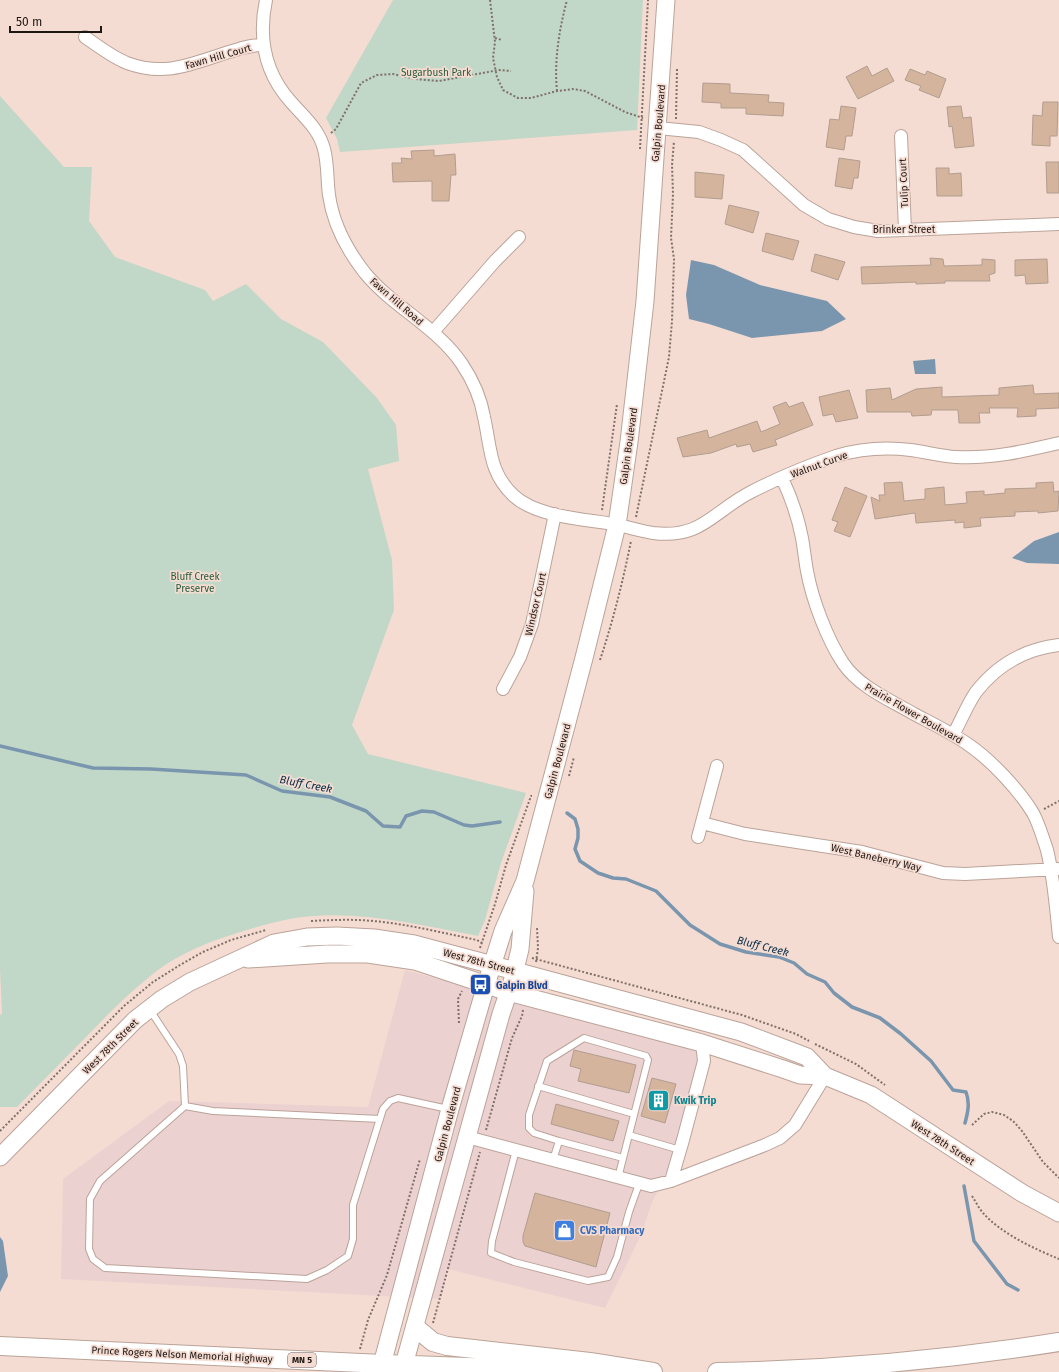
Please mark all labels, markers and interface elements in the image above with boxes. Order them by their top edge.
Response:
scale bar [10,8,101,34]
text: 50 m [16,15,42,29]
street label: Fawn Hill Court [184,42,253,72]
park label: Sugarbush Park [401,67,472,79]
street label: Galpin Boulevard [650,84,668,162]
street label: Tulip Court [897,158,911,208]
street label: Brinker Street [873,224,936,236]
street label: Fawn Hill Road [367,275,425,328]
street label: Galpin Boulevard [618,407,640,485]
street label: Walnut Curve [789,449,849,481]
park label: Bluff Creek Preserve [170,571,220,595]
street label: Windsor Court [523,571,549,637]
street label: Prairie Flower Boulevard [863,681,964,747]
street label: Galpin Boulevard [542,722,574,800]
water label: Bluff Creek [278,773,333,796]
street label: West Baneberry Way [829,842,922,874]
water label: Bluff Creek [735,934,790,959]
street label: West 78th Street [442,947,516,977]
bus stop icon: Galpin Blvd [467,972,493,998]
place label: Galpin Blvd [496,980,548,992]
street label: West 78th Street [80,1016,141,1077]
street label: Galpin Boulevard [432,1085,464,1163]
building icon: Kwik Trip [645,1087,671,1113]
place label: Kwik Trip [674,1095,716,1107]
street label: West 78th Street [908,1118,977,1168]
shop icon: CVS Pharmacy [551,1217,577,1243]
place label: CVS Pharmacy [580,1225,645,1237]
street label: Prince Rogers Nelson Memorial Highway [91,1344,273,1366]
road number: MN 5 [288,1353,316,1367]

